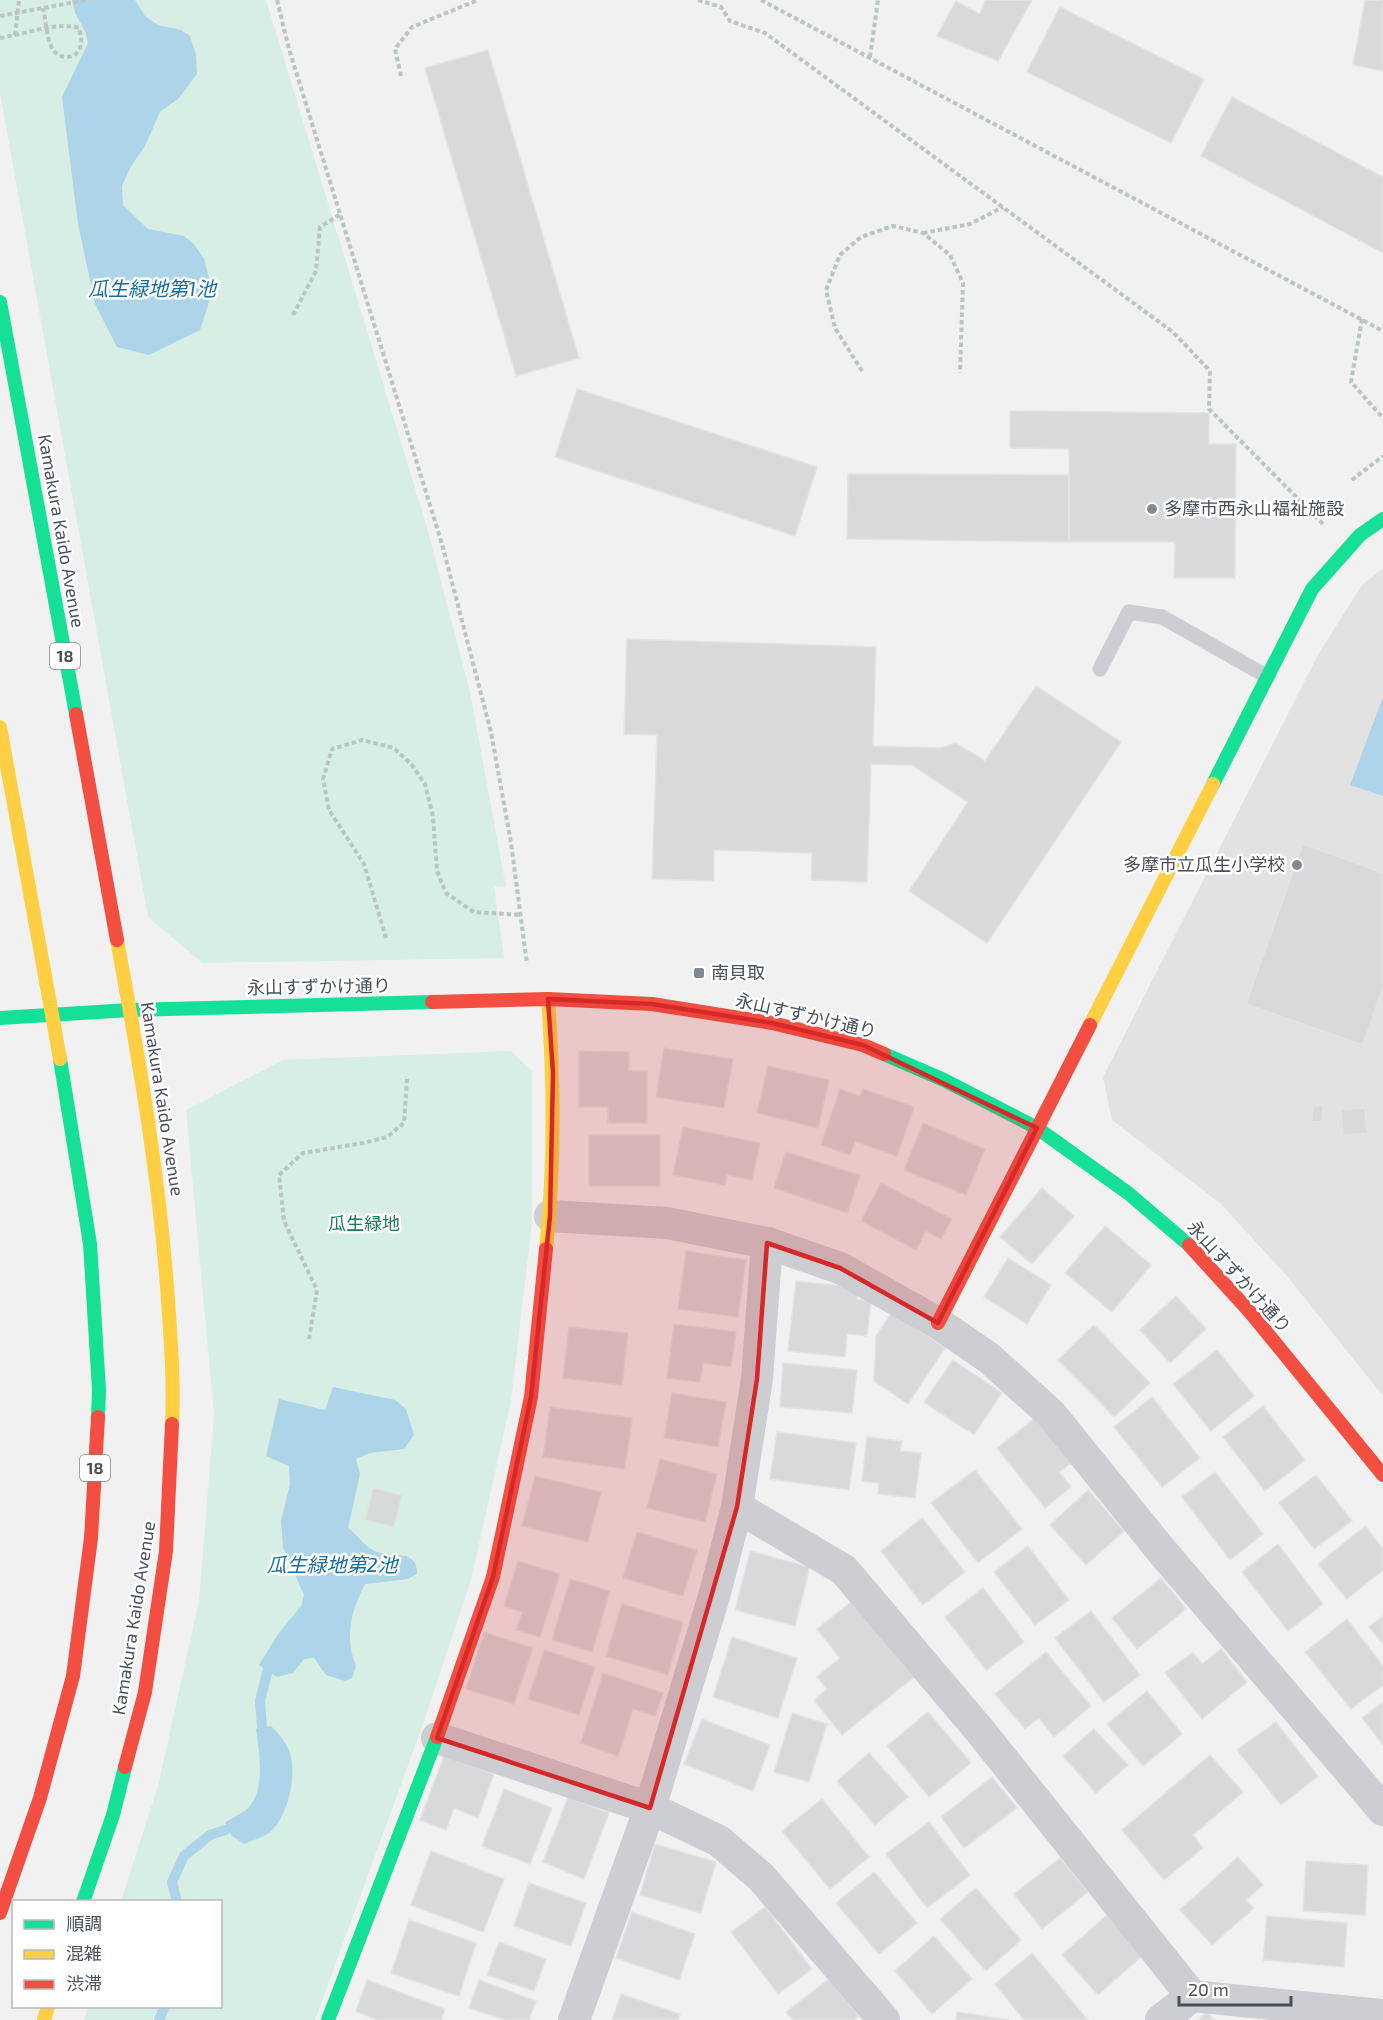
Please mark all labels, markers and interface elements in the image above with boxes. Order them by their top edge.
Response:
water label: 瓜生緑地第1池 [88,276,218,300]
street label: Kamakura Kaido Avenue [34,432,90,629]
place label: 多摩市西永山福祉施設 [1164,497,1344,519]
marker: 多摩市西永山福祉施設 [1145,502,1159,516]
road number: 18 [50,643,80,669]
place label: 多摩市立瓜生小学校 [1123,853,1285,875]
marker: 多摩市立瓜生小学校 [1290,858,1304,872]
place label: 南貝取 [711,961,765,983]
marker: 南貝取 [692,966,706,980]
street label: 永山すずかけ通り [247,974,391,998]
street label: 永山すずかけ通り [734,988,879,1042]
street label: Kamakura Kaido Avenue [137,1000,189,1197]
park label: 瓜生緑地 [328,1212,400,1234]
street label: 永山すずかけ通り [1183,1215,1296,1337]
road number: 18 [80,1455,110,1481]
street label: Kamakura Kaido Avenue [107,1519,159,1716]
water label: 瓜生緑地第2池 [266,1552,400,1576]
legend [12,1900,222,2008]
text: 順調 [66,1912,102,1934]
text: 混雑 [66,1942,102,1964]
scale bar [1179,1969,1292,2007]
text: 渋滞 [66,1972,102,1994]
text: 20 m [1188,1978,1229,2000]

